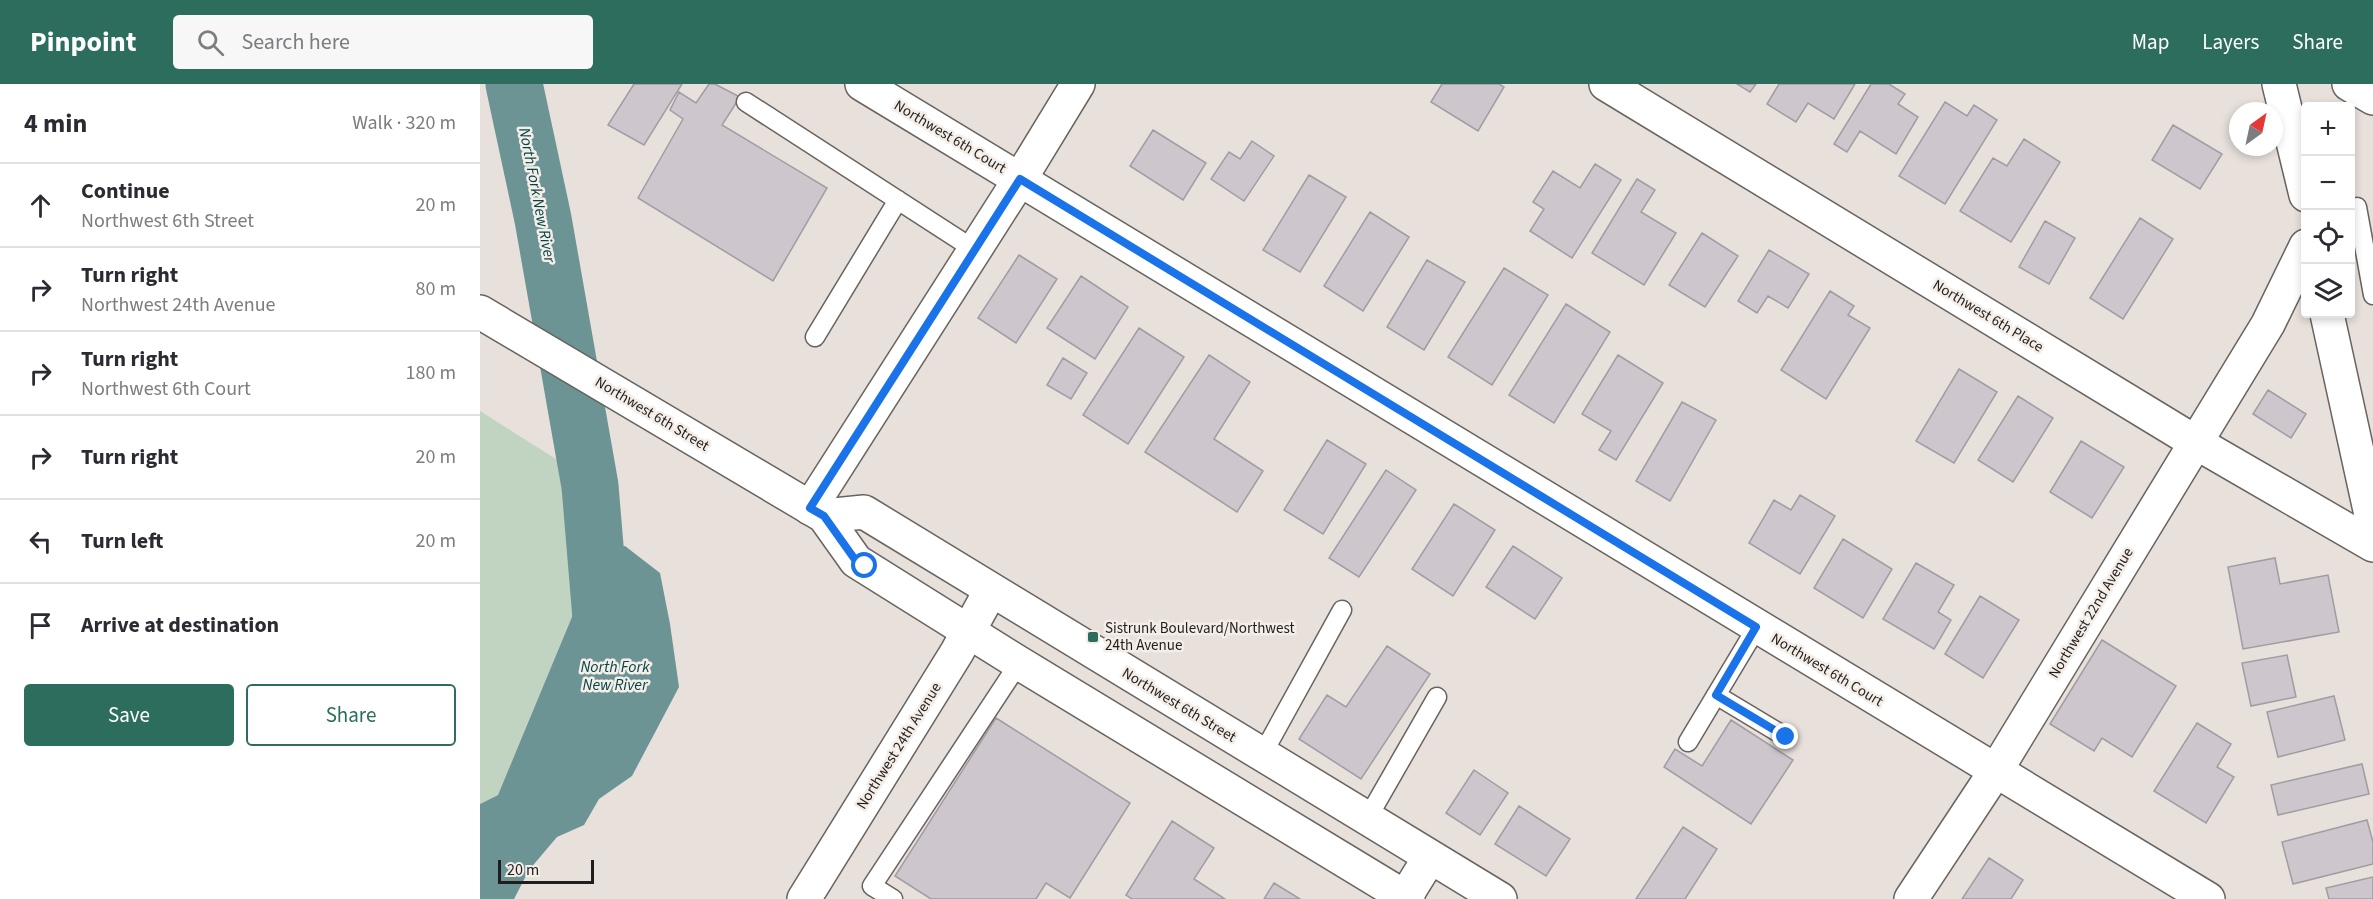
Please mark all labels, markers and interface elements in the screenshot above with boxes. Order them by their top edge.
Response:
search box [173,15,593,69]
text: Pinpoint [30,22,137,62]
icon: search [194,26,227,59]
text: Search here [242,26,350,58]
text: Map [2132,27,2169,57]
text: Layers [2202,27,2259,57]
text: Share [2292,27,2343,57]
street label: Northwest 6th Court [890,95,1010,179]
north arrow [2229,102,2283,156]
map controls [2301,102,2355,318]
button: + [2301,102,2355,156]
text: 4 min [24,105,87,142]
text: Walk · 320 m [352,109,456,137]
water label: North Fork New River [513,126,561,266]
button: − [2301,156,2355,210]
text: Continue [81,175,170,207]
icon: ahead [24,189,57,222]
text: 20 m [416,191,456,219]
text: Northwest 6th Street [81,207,254,235]
button: locate [2301,210,2355,264]
text: Turn right [81,259,178,291]
button: layers [2301,264,2355,318]
icon: right [24,273,57,306]
text: 80 m [416,275,456,303]
street label: Northwest 6th Place [1929,275,2047,357]
text: Northwest 24th Avenue [81,291,276,319]
text: Turn right [81,343,178,375]
icon: right [24,357,57,390]
text: 180 m [406,359,456,387]
street label: Northwest 6th Street [591,372,713,456]
text: Northwest 6th Court [81,375,251,403]
icon: right [24,441,57,474]
text: Turn right [81,441,178,473]
text: 20 m [416,443,456,471]
icon: left [24,525,57,558]
text: Turn left [81,525,163,557]
text: 20 m [416,527,456,555]
street label: Northwest 22nd Avenue [2044,544,2138,682]
route start [851,552,877,578]
icon: arrive [24,609,57,642]
text: Arrive at destination [81,609,279,641]
place label: Sistrunk Boulevard/Northwest 24th Avenue [1105,618,1295,656]
street label: Northwest 6th Court [1767,628,1887,712]
marker: Sistrunk Boulevard/Northwest 24th Avenue [1086,630,1100,644]
water label: North Fork New River [580,656,650,696]
street label: Northwest 6th Street [1118,663,1240,747]
street label: Northwest 24th Avenue [851,679,947,813]
button: Save [24,684,234,746]
button: Share [246,684,456,746]
route end [1772,723,1798,749]
scale bar [498,857,594,884]
text: 20 m [507,859,539,881]

